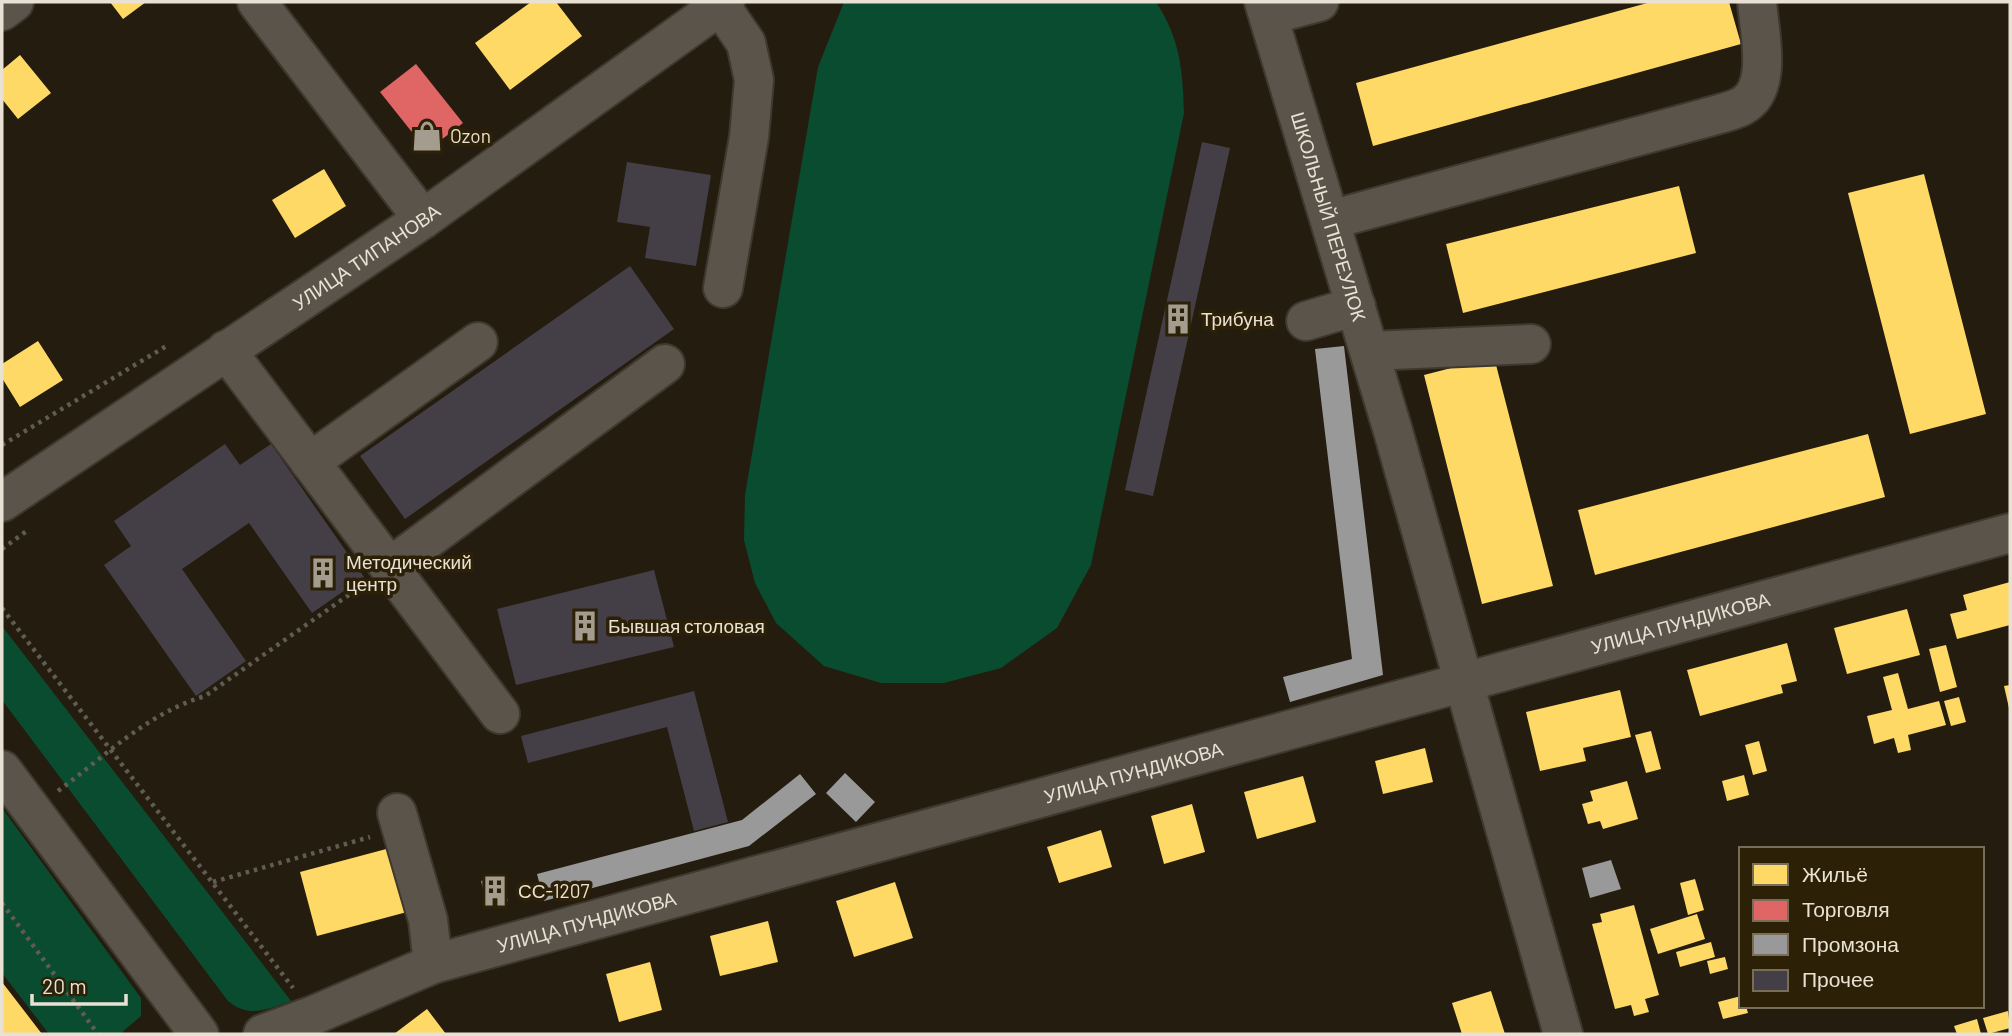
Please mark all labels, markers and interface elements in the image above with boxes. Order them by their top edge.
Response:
street label: ШКОЛЬНЫЙ ПЕРЕУЛОК [1287,109,1371,324]
shop icon: Ozon [410,119,444,153]
place label: Ozon [450,124,491,147]
street label: УЛИЦА ТИПАНОВА [288,198,444,314]
building icon: Трибуна [1161,302,1195,336]
place label: Трибуна [1201,307,1274,330]
place label: Методический центр [346,550,472,595]
building icon: Методический центр [306,556,340,590]
street label: УЛИЦА ПУНДИКОВА [1588,587,1773,658]
building icon: Бывшая столовая [568,609,602,643]
place label: Бывшая столовая [608,614,765,637]
street label: УЛИЦА ПУНДИКОВА [1041,737,1226,808]
legend [1739,847,1984,1008]
text: Жильё [1802,861,1868,886]
building icon: СС-1207 [478,874,512,908]
place label: СС-1207 [518,879,590,902]
street label: УЛИЦА ПУНДИКОВА [494,886,679,957]
text: Торговля [1802,896,1890,921]
text: Промзона [1802,931,1899,956]
scale bar [32,962,126,1006]
text: Прочее [1802,966,1874,991]
text: 20 m [42,973,87,998]

